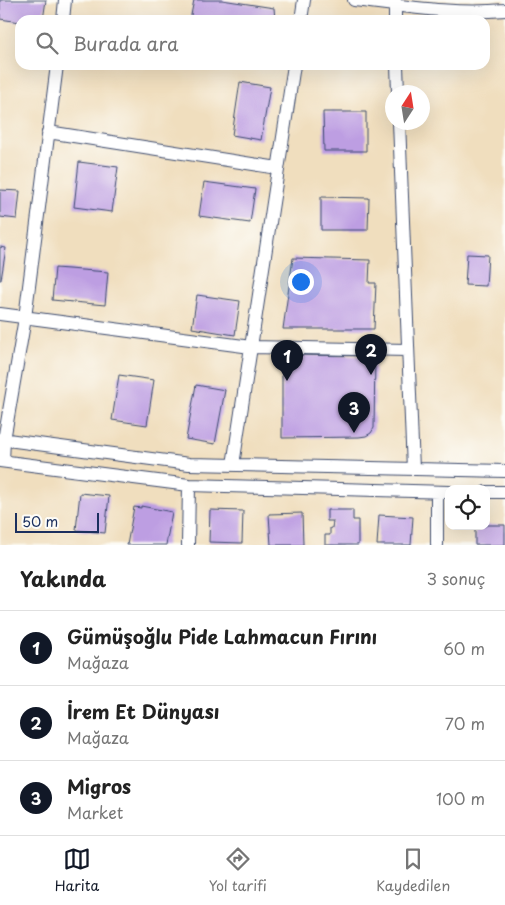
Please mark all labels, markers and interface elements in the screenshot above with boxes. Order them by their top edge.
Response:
search box [15,15,490,70]
icon: search [33,29,61,57]
text: Burada ara [73,29,178,57]
north arrow [385,85,430,130]
your location [288,269,314,295]
pin: 2 [355,334,387,375]
pin: 1 [271,340,303,381]
pin: 3 [338,392,370,433]
map controls [445,485,490,530]
button: locate [445,485,490,530]
scale bar [15,510,99,533]
text: 50 m [22,511,58,532]
text: Yakında [20,562,106,594]
text: 3 sonuç [426,566,485,590]
text: Gümüşoğlu Pide Lahmacun Fırını [67,622,377,650]
text: 1 [32,636,40,660]
text: 60 m [443,636,485,660]
text: Mağaza [67,650,129,674]
text: İrem Et Dünyası [67,697,219,725]
text: 2 [30,711,42,735]
text: 70 m [445,711,485,735]
text: Mağaza [67,725,129,749]
text: Migros [67,772,131,800]
text: 3 [31,786,41,810]
text: 100 m [436,786,485,810]
text: Market [67,800,123,824]
tab: Harita [55,845,99,896]
tab: Yol tarifi [209,845,267,896]
tab: Kaydedilen [376,845,450,896]

